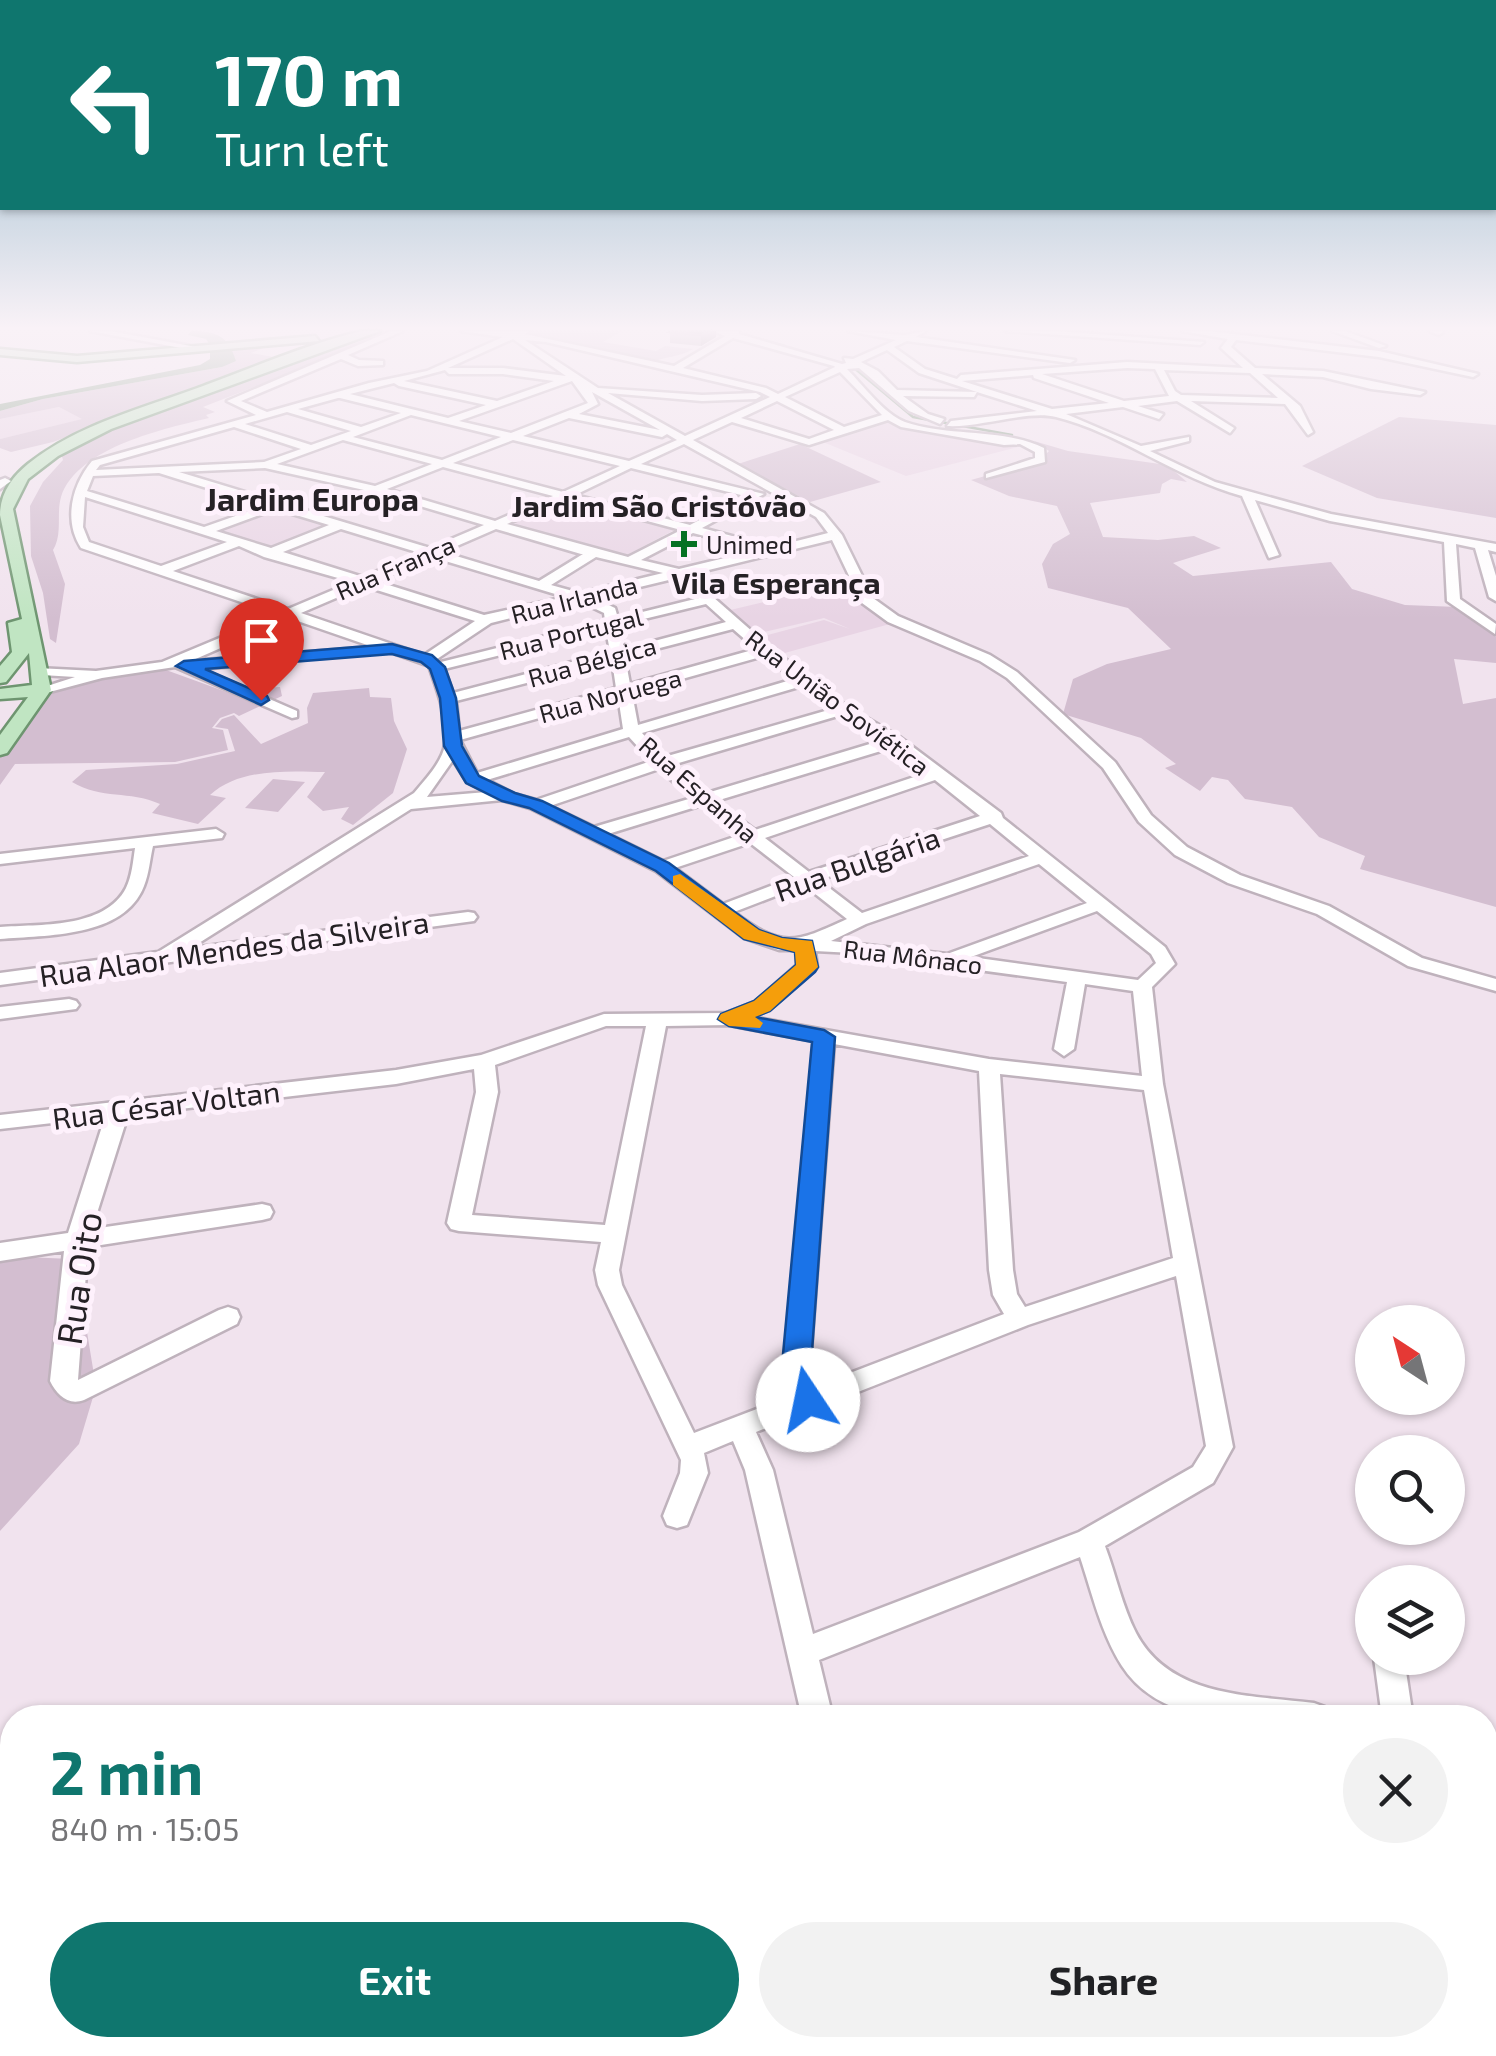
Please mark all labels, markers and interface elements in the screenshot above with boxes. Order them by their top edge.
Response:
text: 170 m [215,36,403,120]
icon: left [50,40,180,170]
text: Turn left [215,121,389,175]
district label: Jardim Europa [205,479,419,517]
district label: Jardim São Cristóvão [512,487,806,523]
street label: Rua França [331,529,460,607]
place label: Unimed [706,529,793,559]
marker: Unimed [671,531,697,557]
district label: Vila Esperança [671,564,881,602]
street label: Rua Irlanda [508,569,640,629]
pin [219,598,304,701]
street label: Rua Portugal [496,601,646,665]
icon: arrive [234,613,289,668]
street label: Rua União Soviética [740,623,936,781]
street label: Rua Bélgica [525,629,659,693]
street label: Rua Noruega [536,662,684,728]
street label: Rua Espanha [634,730,764,848]
street label: Rua Bulgária [770,818,944,908]
street label: Rua Alaor Mendes da Silveira [37,903,431,993]
street label: Rua Mônaco [842,933,984,979]
street label: Rua César Voltan [50,1072,282,1136]
street label: Rua Oito [47,1209,109,1347]
north arrow [1355,1305,1465,1415]
map controls [1355,1305,1465,1675]
position arrow [756,1348,860,1452]
button: search [1355,1435,1465,1545]
button: layers [1355,1565,1465,1675]
text: 2 min [50,1735,203,1807]
button: close [1343,1738,1448,1843]
text: 840 m · 15:05 [50,1809,239,1847]
button: Exit [50,1922,739,2037]
button: Share [759,1922,1448,2037]

